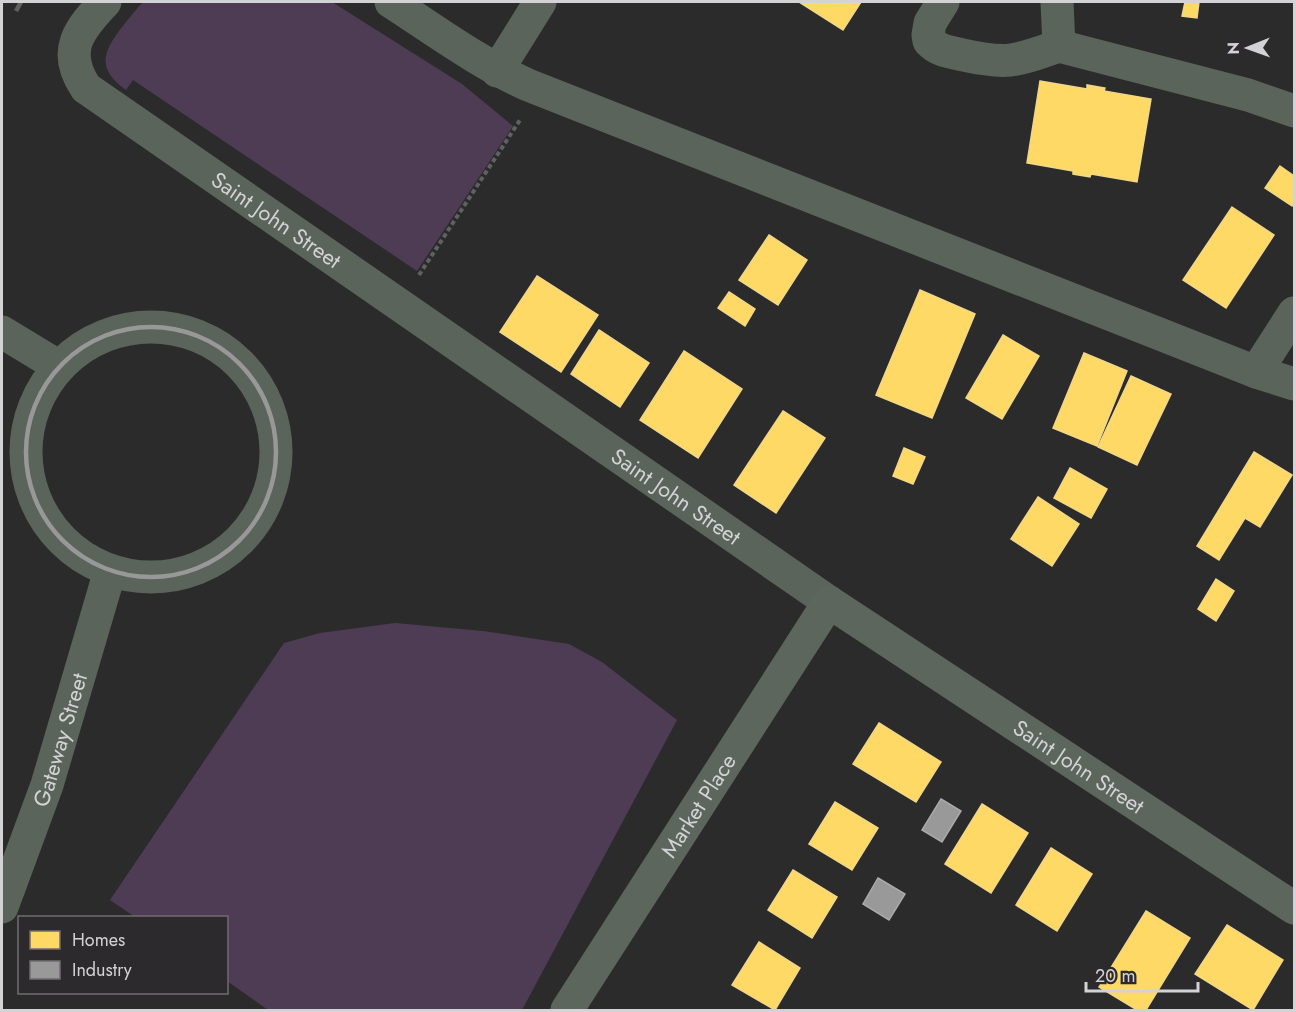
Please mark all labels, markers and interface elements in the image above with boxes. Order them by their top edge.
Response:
north arrow [1218,18,1278,78]
text: N [1222,42,1245,55]
street label: Saint John Street [205,163,348,276]
street label: Saint John Street [605,440,748,553]
street label: Gateway Street [24,668,95,811]
street label: Saint John Street [1007,711,1152,822]
street label: Market Place [653,747,744,864]
legend [18,916,228,994]
text: Homes [72,927,125,953]
scale bar [1086,955,1198,993]
text: Industry [72,957,132,983]
text: 20 m [1095,963,1135,989]

